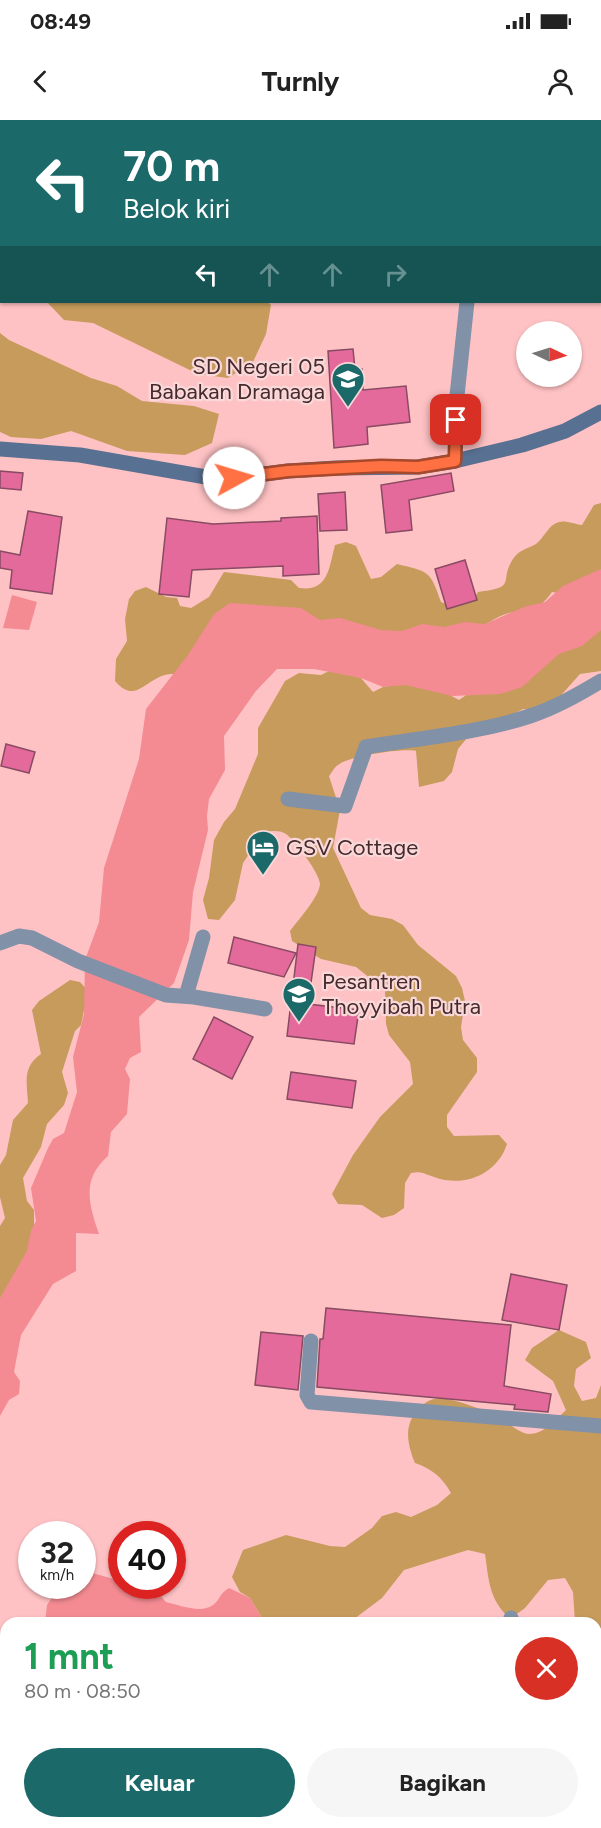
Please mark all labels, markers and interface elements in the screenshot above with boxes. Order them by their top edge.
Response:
text: 08:49 [30,8,91,35]
icon: back [24,65,57,98]
text: Turnly [262,65,339,98]
icon: person [544,65,577,98]
text: 70 m [123,141,220,192]
icon: left [24,144,102,222]
text: Belok kiri [123,192,230,225]
icon: left [190,258,223,291]
icon: ahead [253,258,286,291]
icon: ahead [316,258,349,291]
icon: right [379,258,412,291]
north arrow [516,321,582,387]
map controls [516,321,582,387]
place label: SD Negeri 05 Babakan Dramaga [149,353,325,405]
school or university icon: SD Negeri 05 Babakan Dramaga [330,361,366,408]
pin [430,394,481,445]
icon: arrive [439,403,472,436]
position arrow [202,446,266,510]
hotel icon: GSV Cottage [245,829,281,876]
place label: GSV Cottage [286,834,418,861]
place label: Pesantren Thoyyibah Putra [322,968,481,1020]
school or university icon: Pesantren Thoyyibah Putra [281,976,317,1023]
speed limit sign: 40 [108,1521,186,1599]
text: 32 [40,1534,74,1571]
text: km/h [40,1566,74,1584]
text: 1 mnt [24,1635,114,1678]
button: close [515,1637,578,1700]
text: 80 m · 08:50 [24,1679,141,1703]
button: Keluar [24,1748,295,1817]
button: Bagikan [307,1748,578,1817]

